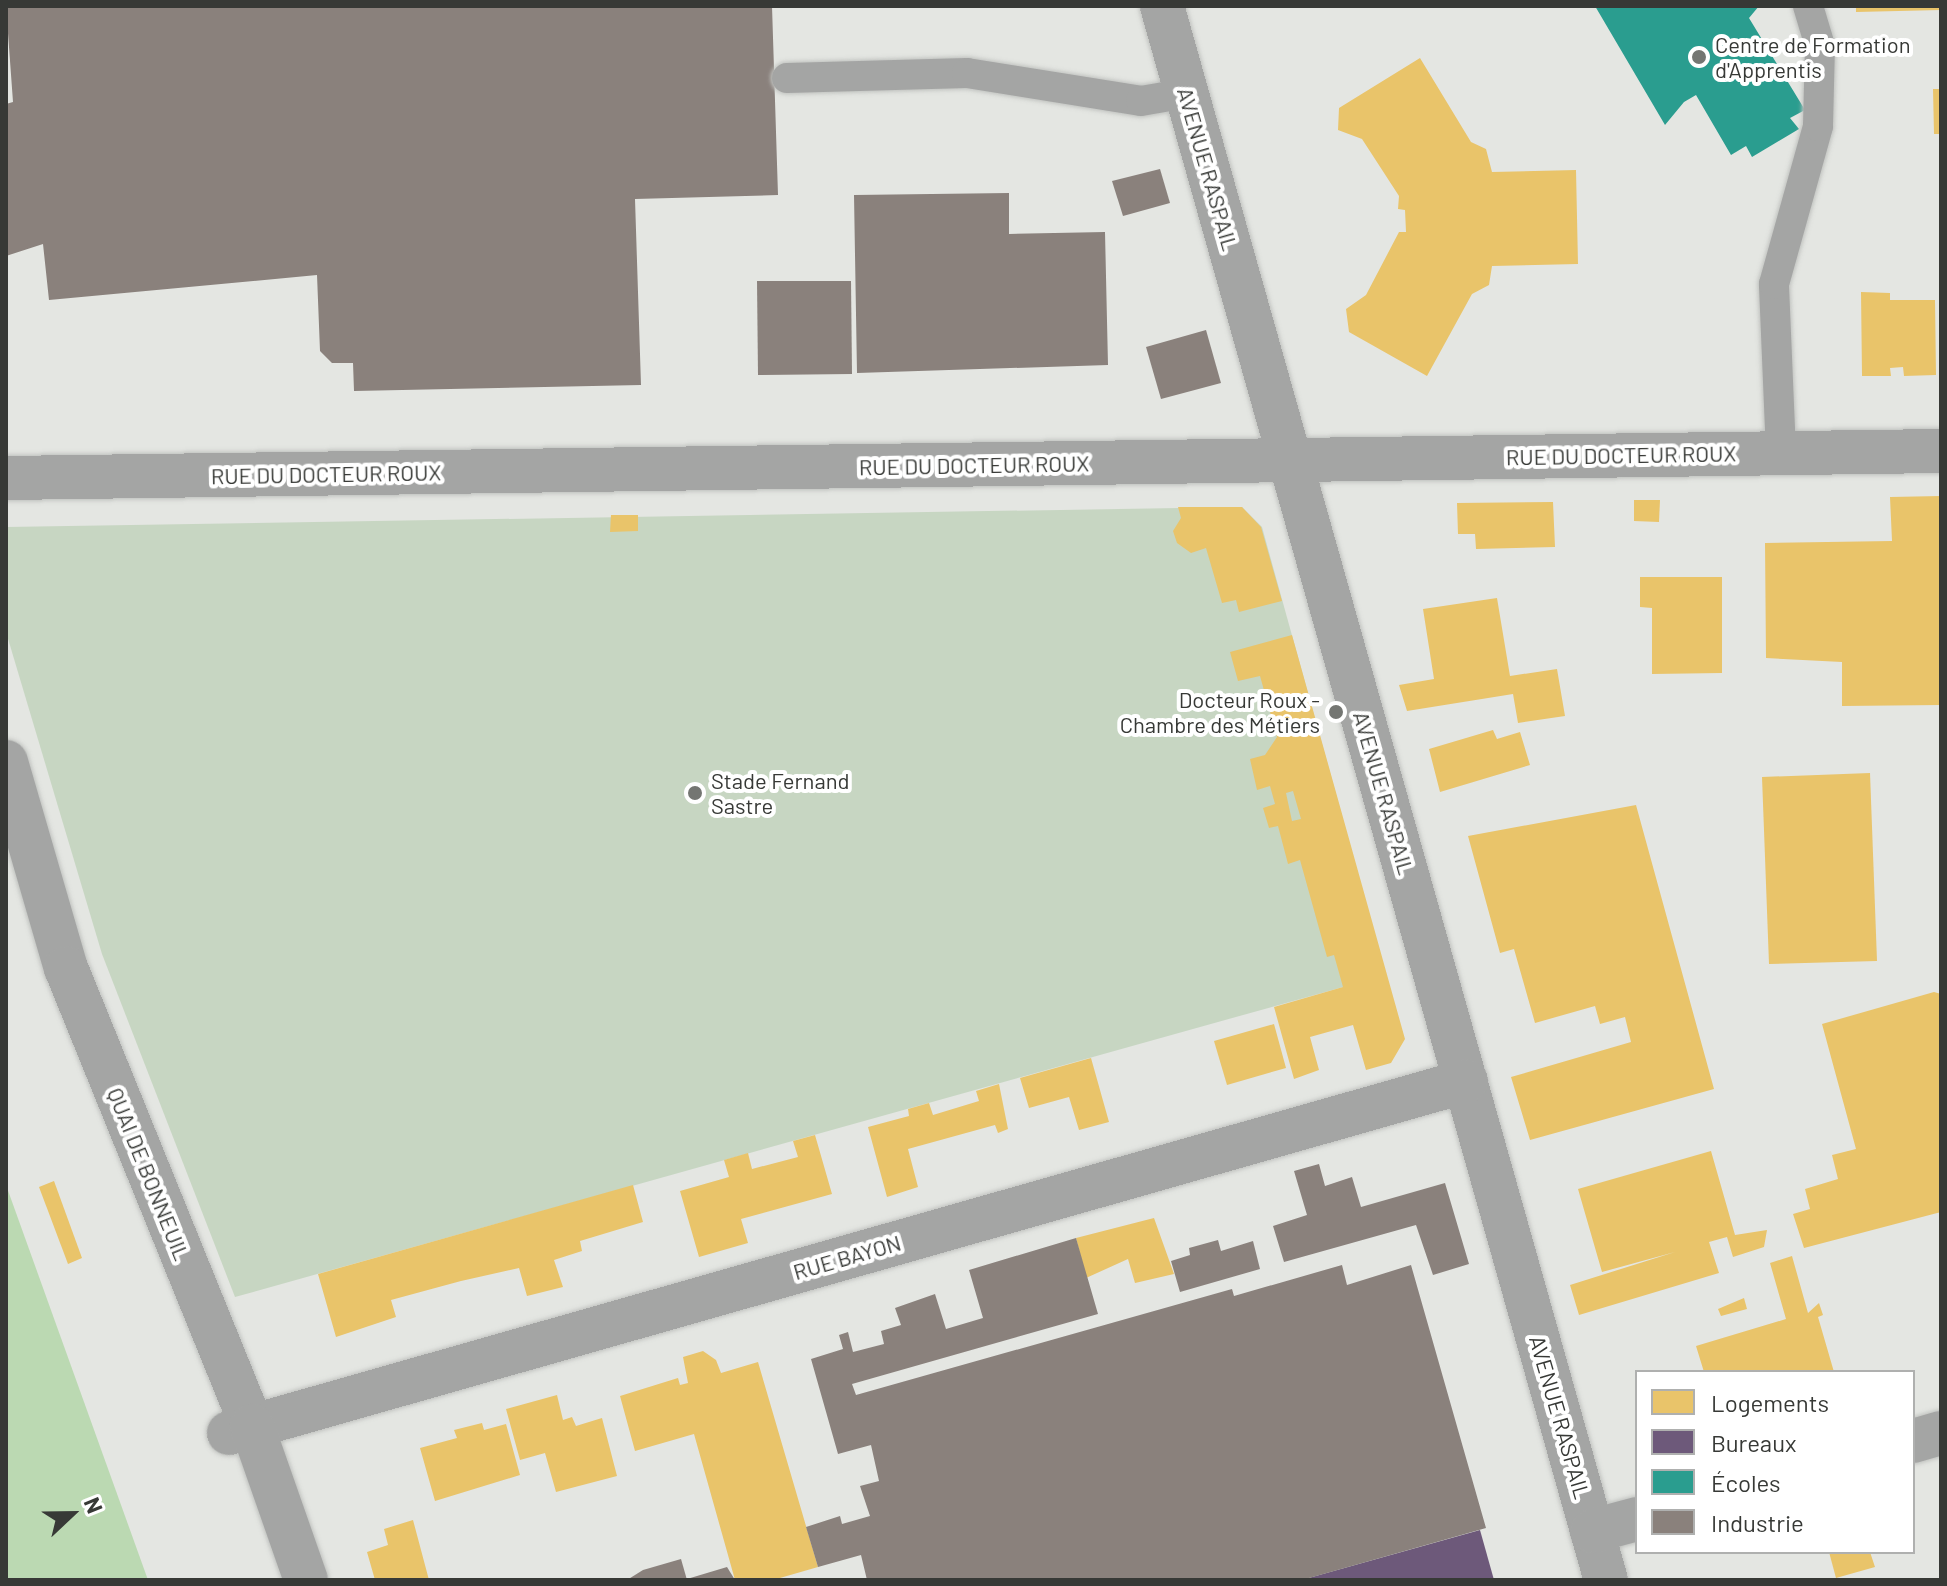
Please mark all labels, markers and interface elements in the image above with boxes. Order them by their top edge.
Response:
place label: Centre de Formation d'Apprentis [1715,31,1911,82]
marker: Centre de Formation d'Apprentis [1690,48,1708,66]
street label: AVENUE RASPAIL [1172,84,1244,254]
street label: RUE DU DOCTEUR ROUX [1506,440,1736,470]
street label: RUE DU DOCTEUR ROUX [859,450,1089,480]
street label: RUE DU DOCTEUR ROUX [211,459,441,489]
place label: Docteur Roux - Chambre des Métiers [1120,686,1320,738]
marker: Docteur Roux - Chambre des Métiers [1327,703,1345,721]
street label: AVENUE RASPAIL [1348,708,1420,878]
place label: Stade Fernand Sastre [711,767,849,818]
marker: Stade Fernand Sastre [686,784,704,802]
street label: QUAI DE BONNEUIL [102,1084,196,1264]
street label: RUE BAYON [790,1229,904,1285]
street label: AVENUE RASPAIL [1524,1332,1596,1502]
legend [1635,1370,1915,1554]
text: Logements [1711,1388,1829,1417]
text: Bureaux [1711,1428,1796,1457]
text: Écoles [1711,1468,1781,1497]
north arrow [32,1474,112,1554]
text: N [79,1493,109,1517]
text: Industrie [1711,1508,1804,1537]

